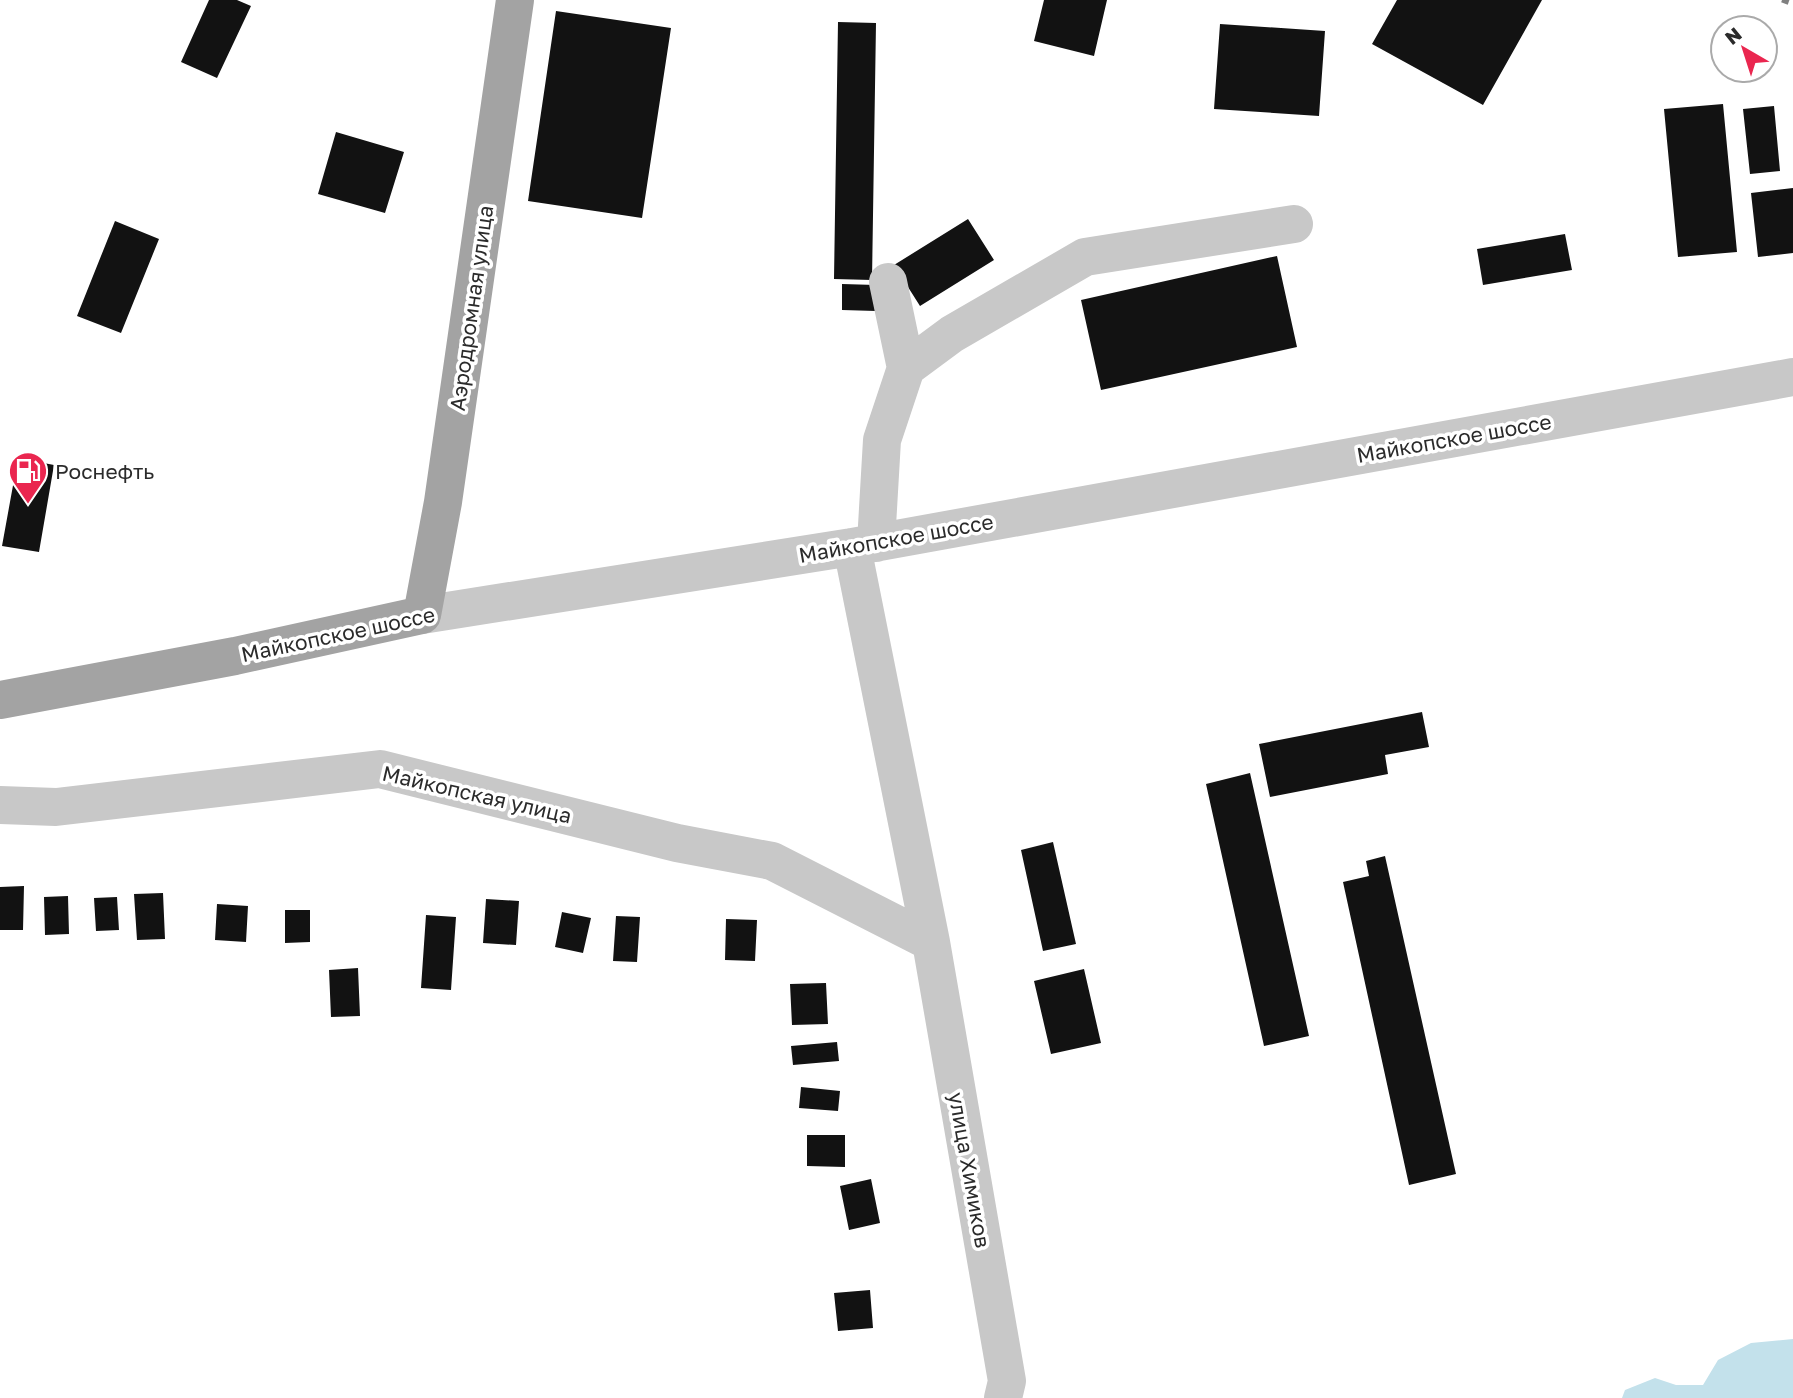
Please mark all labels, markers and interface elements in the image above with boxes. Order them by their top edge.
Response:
north arrow [1709,14,1779,84]
text: N [1720,22,1746,49]
street label: Аэродромная улица [444,204,498,412]
street label: Майкопское шоссе [1355,408,1553,468]
fuel station icon: Роснефть [7,450,49,505]
place label: Роснефть [55,458,154,484]
street label: Майкопское шоссе [797,508,995,568]
street label: Майкопское шоссе [239,601,437,667]
street label: Майкопская улица [380,760,574,828]
street label: улица Химиков [944,1090,996,1250]

